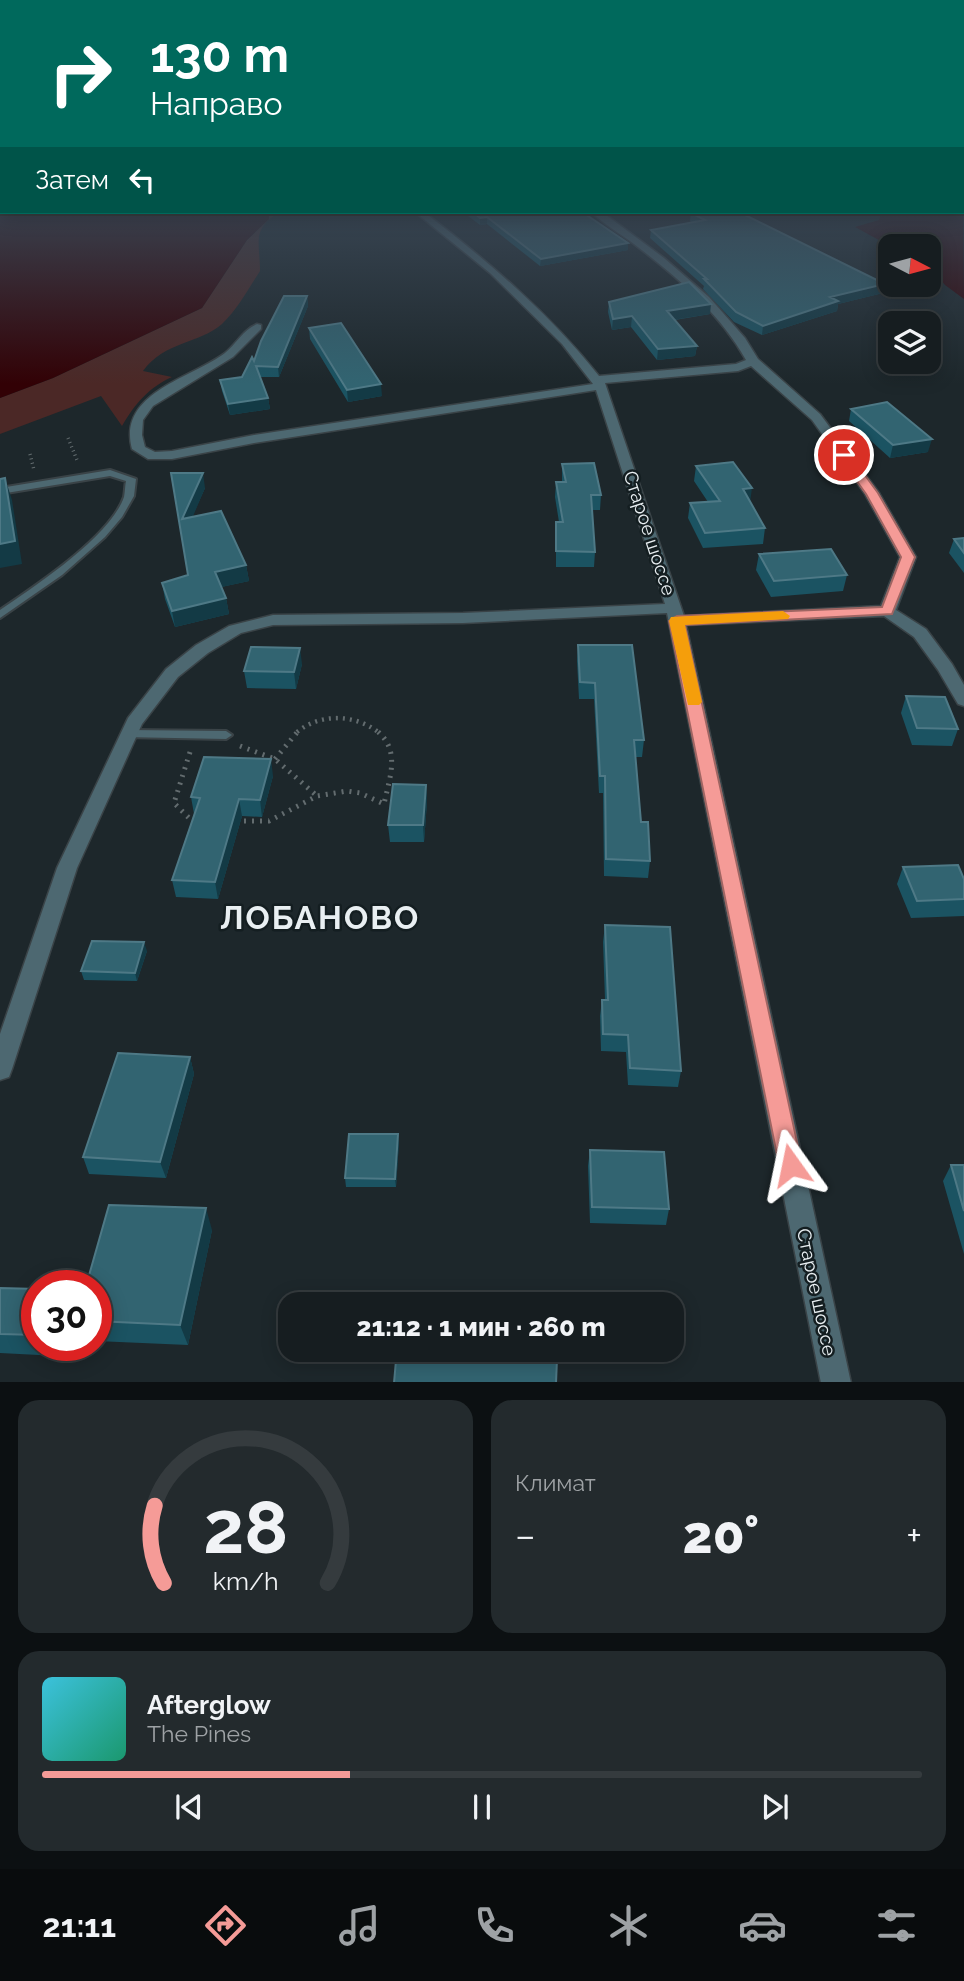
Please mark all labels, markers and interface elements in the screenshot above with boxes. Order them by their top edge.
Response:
text: 130 m [150,26,289,83]
icon: right [35,28,126,119]
text: Направо [150,85,282,122]
icon: left [123,161,161,199]
text: Затем [35,165,109,195]
north arrow [878,234,942,298]
map controls [878,234,941,374]
button: layers [878,311,941,374]
pin [814,425,874,485]
icon: arrive [825,436,863,474]
street label: Старое шоссе [619,468,681,598]
district label: ЛОБАНОВО [220,899,420,936]
position arrow [754,1128,828,1202]
street label: Старое шоссе [793,1226,841,1358]
speed limit sign: 30 [21,1270,112,1361]
text: 21:12 · 1 мин · 260 m [357,1312,605,1342]
text: Климат [515,1469,596,1496]
text: 28 [203,1485,288,1570]
text: 20° [683,1504,759,1565]
text: − [515,1513,535,1558]
text: + [906,1513,922,1558]
text: km/h [213,1565,278,1595]
text: Afterglow [147,1690,271,1720]
text: The Pines [147,1720,251,1747]
icon: previous [170,1788,208,1826]
icon: pause [463,1788,501,1826]
icon: next [756,1788,794,1826]
icon: directions [201,1901,250,1950]
icon: music [335,1901,384,1950]
icon: phone [470,1901,519,1950]
icon: climate [604,1901,653,1950]
icon: car [738,1901,787,1950]
icon: filters [872,1901,921,1950]
text: 21:11 [43,1907,116,1944]

